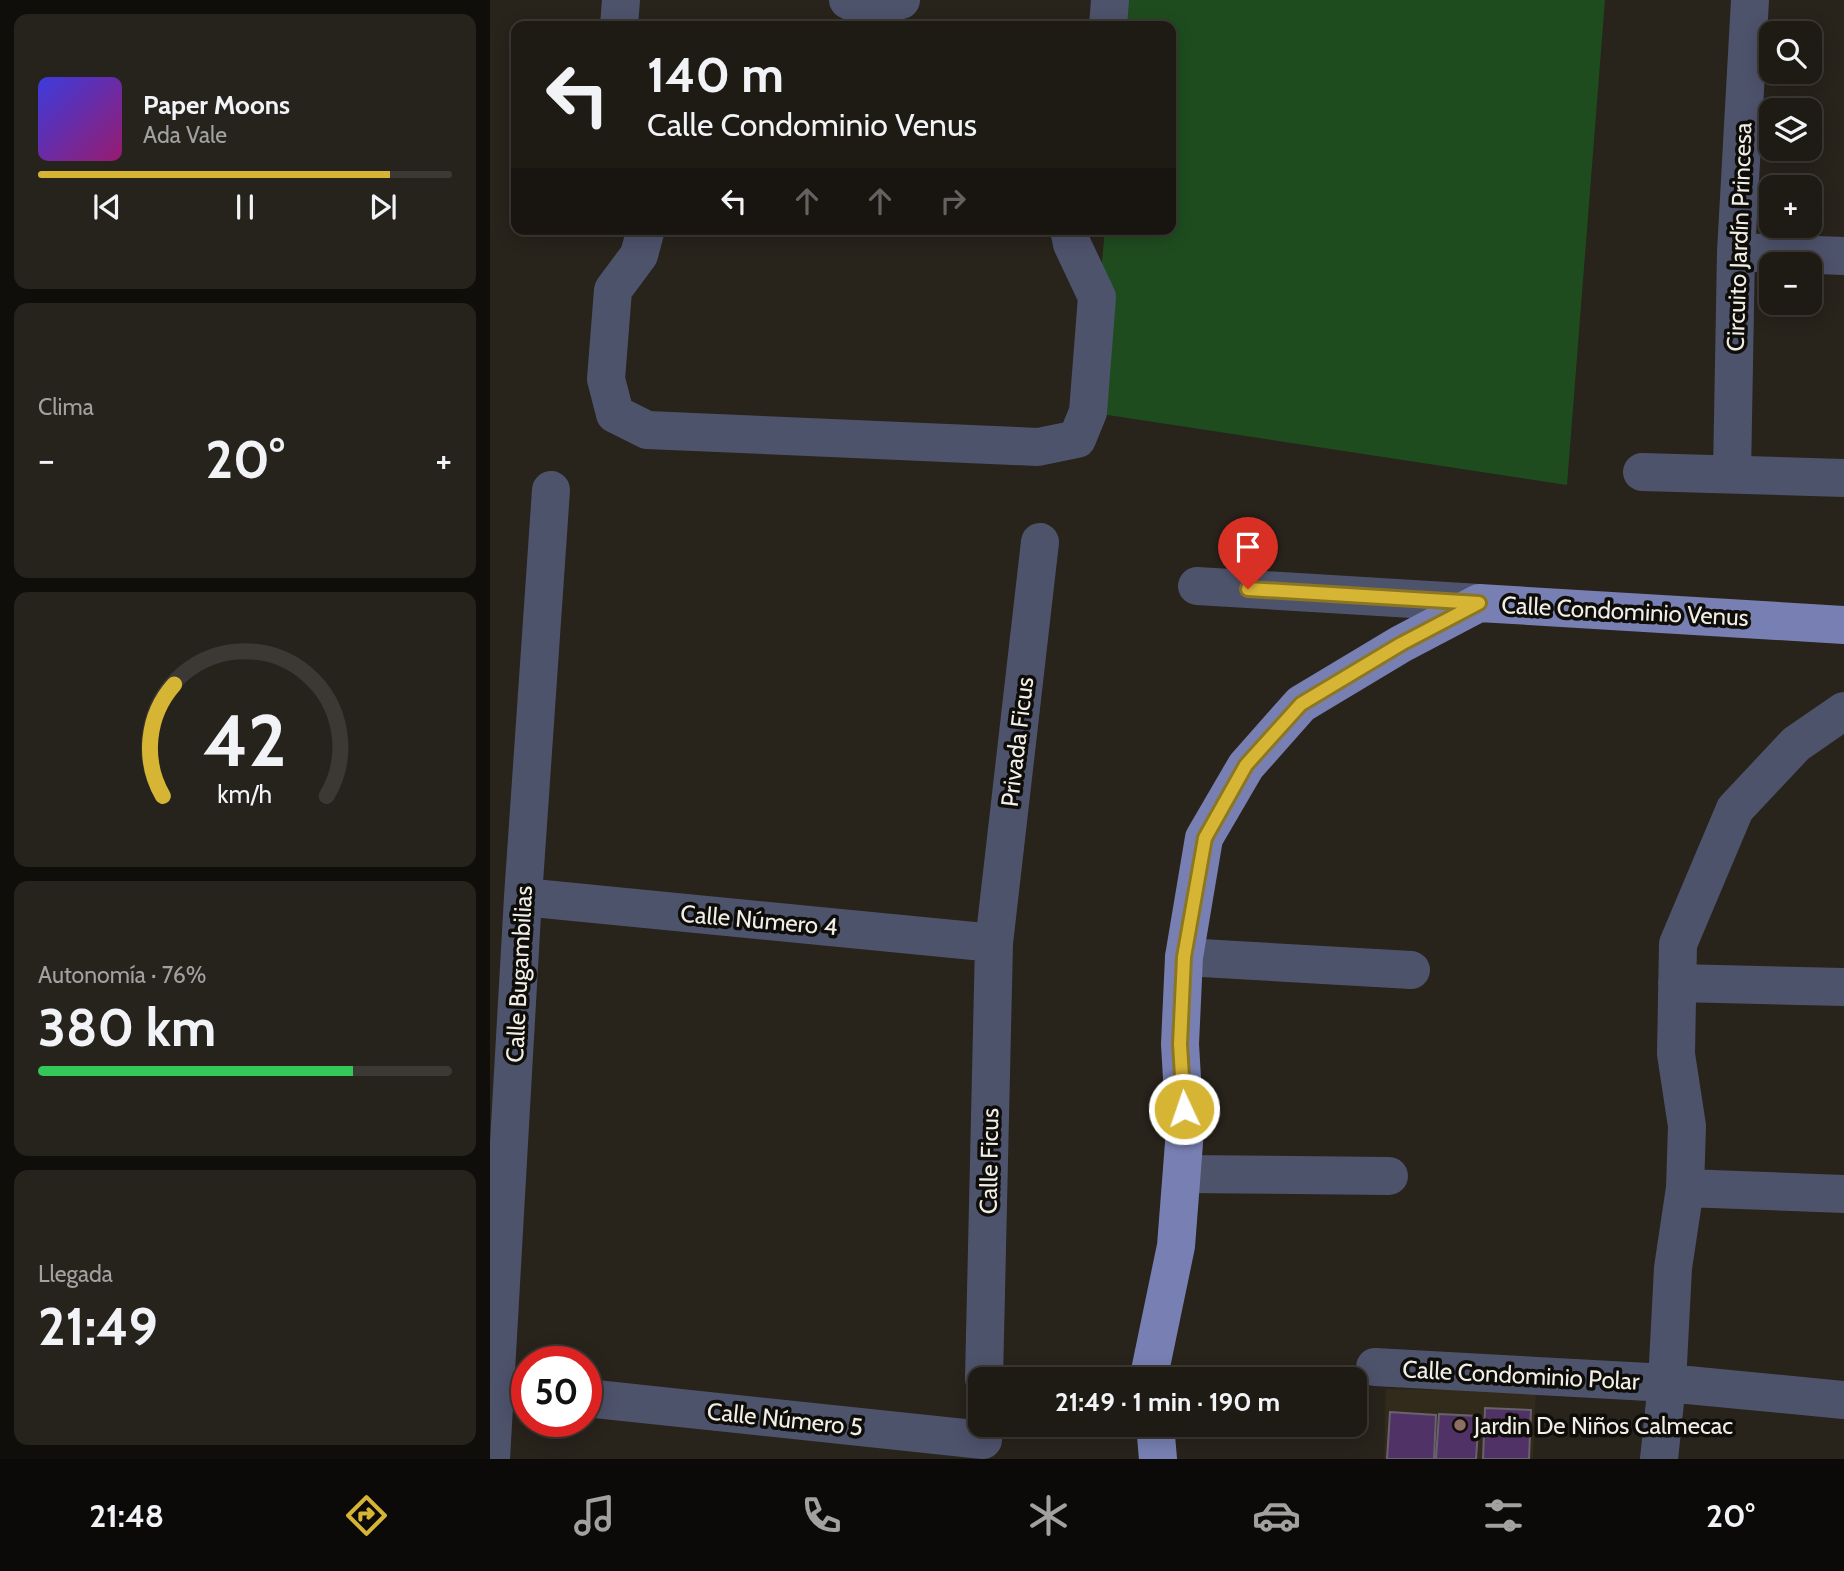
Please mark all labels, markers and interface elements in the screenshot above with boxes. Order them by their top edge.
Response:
map controls [1759,21,1822,315]
button: search [1759,21,1822,84]
text: 140 m [647,45,784,104]
icon: left [532,49,623,140]
text: Paper Moons [143,89,290,121]
button: layers [1759,98,1822,161]
text: Calle Condominio Venus [647,105,977,144]
text: Ada Vale [143,121,227,149]
street label: Circuito Jardín Princesa [1721,122,1758,352]
button: + [1759,175,1822,238]
icon: left [715,182,753,220]
icon: ahead [788,182,826,220]
icon: ahead [861,182,899,220]
icon: right [934,182,972,220]
icon: previous [88,188,126,226]
icon: pause [226,188,264,226]
icon: next [364,188,402,226]
button: − [1759,252,1822,315]
text: Clima [38,393,94,421]
text: 20° [205,428,285,491]
text: − [38,436,55,483]
text: + [435,436,452,483]
pin [1218,517,1278,589]
icon: arrive [1229,528,1267,566]
street label: Calle Condominio Venus [1501,590,1749,632]
street label: Privada Ficus [995,675,1039,809]
text: 42 [203,696,287,784]
text: km/h [218,778,272,808]
street label: Calle Bugambilias [500,885,538,1063]
street label: Calle Número 4 [679,899,839,941]
text: Autonomía · 76% [38,961,206,989]
text: 380 km [38,996,216,1059]
position arrow [1147,1072,1221,1146]
street label: Calle Ficus [974,1108,1004,1214]
text: Llegada [38,1260,113,1288]
text: 21:49 [38,1295,158,1358]
speed limit sign: 50 [511,1346,602,1437]
street label: Calle Condominio Polar [1402,1354,1641,1396]
text: 21:49 · 1 min · 190 m [1055,1386,1280,1418]
street label: Calle Número 5 [706,1396,864,1442]
place label: Jardin De Niños Calmecac [1473,1411,1733,1440]
marker: Jardin De Niños Calmecac [1452,1417,1468,1433]
icon: directions [342,1491,391,1540]
icon: music [570,1491,619,1540]
icon: phone [797,1491,846,1540]
icon: climate [1024,1491,1073,1540]
icon: car [1252,1491,1301,1540]
icon: filters [1479,1491,1528,1540]
text: 21:48 [89,1496,164,1535]
text: 20° [1706,1496,1755,1535]

